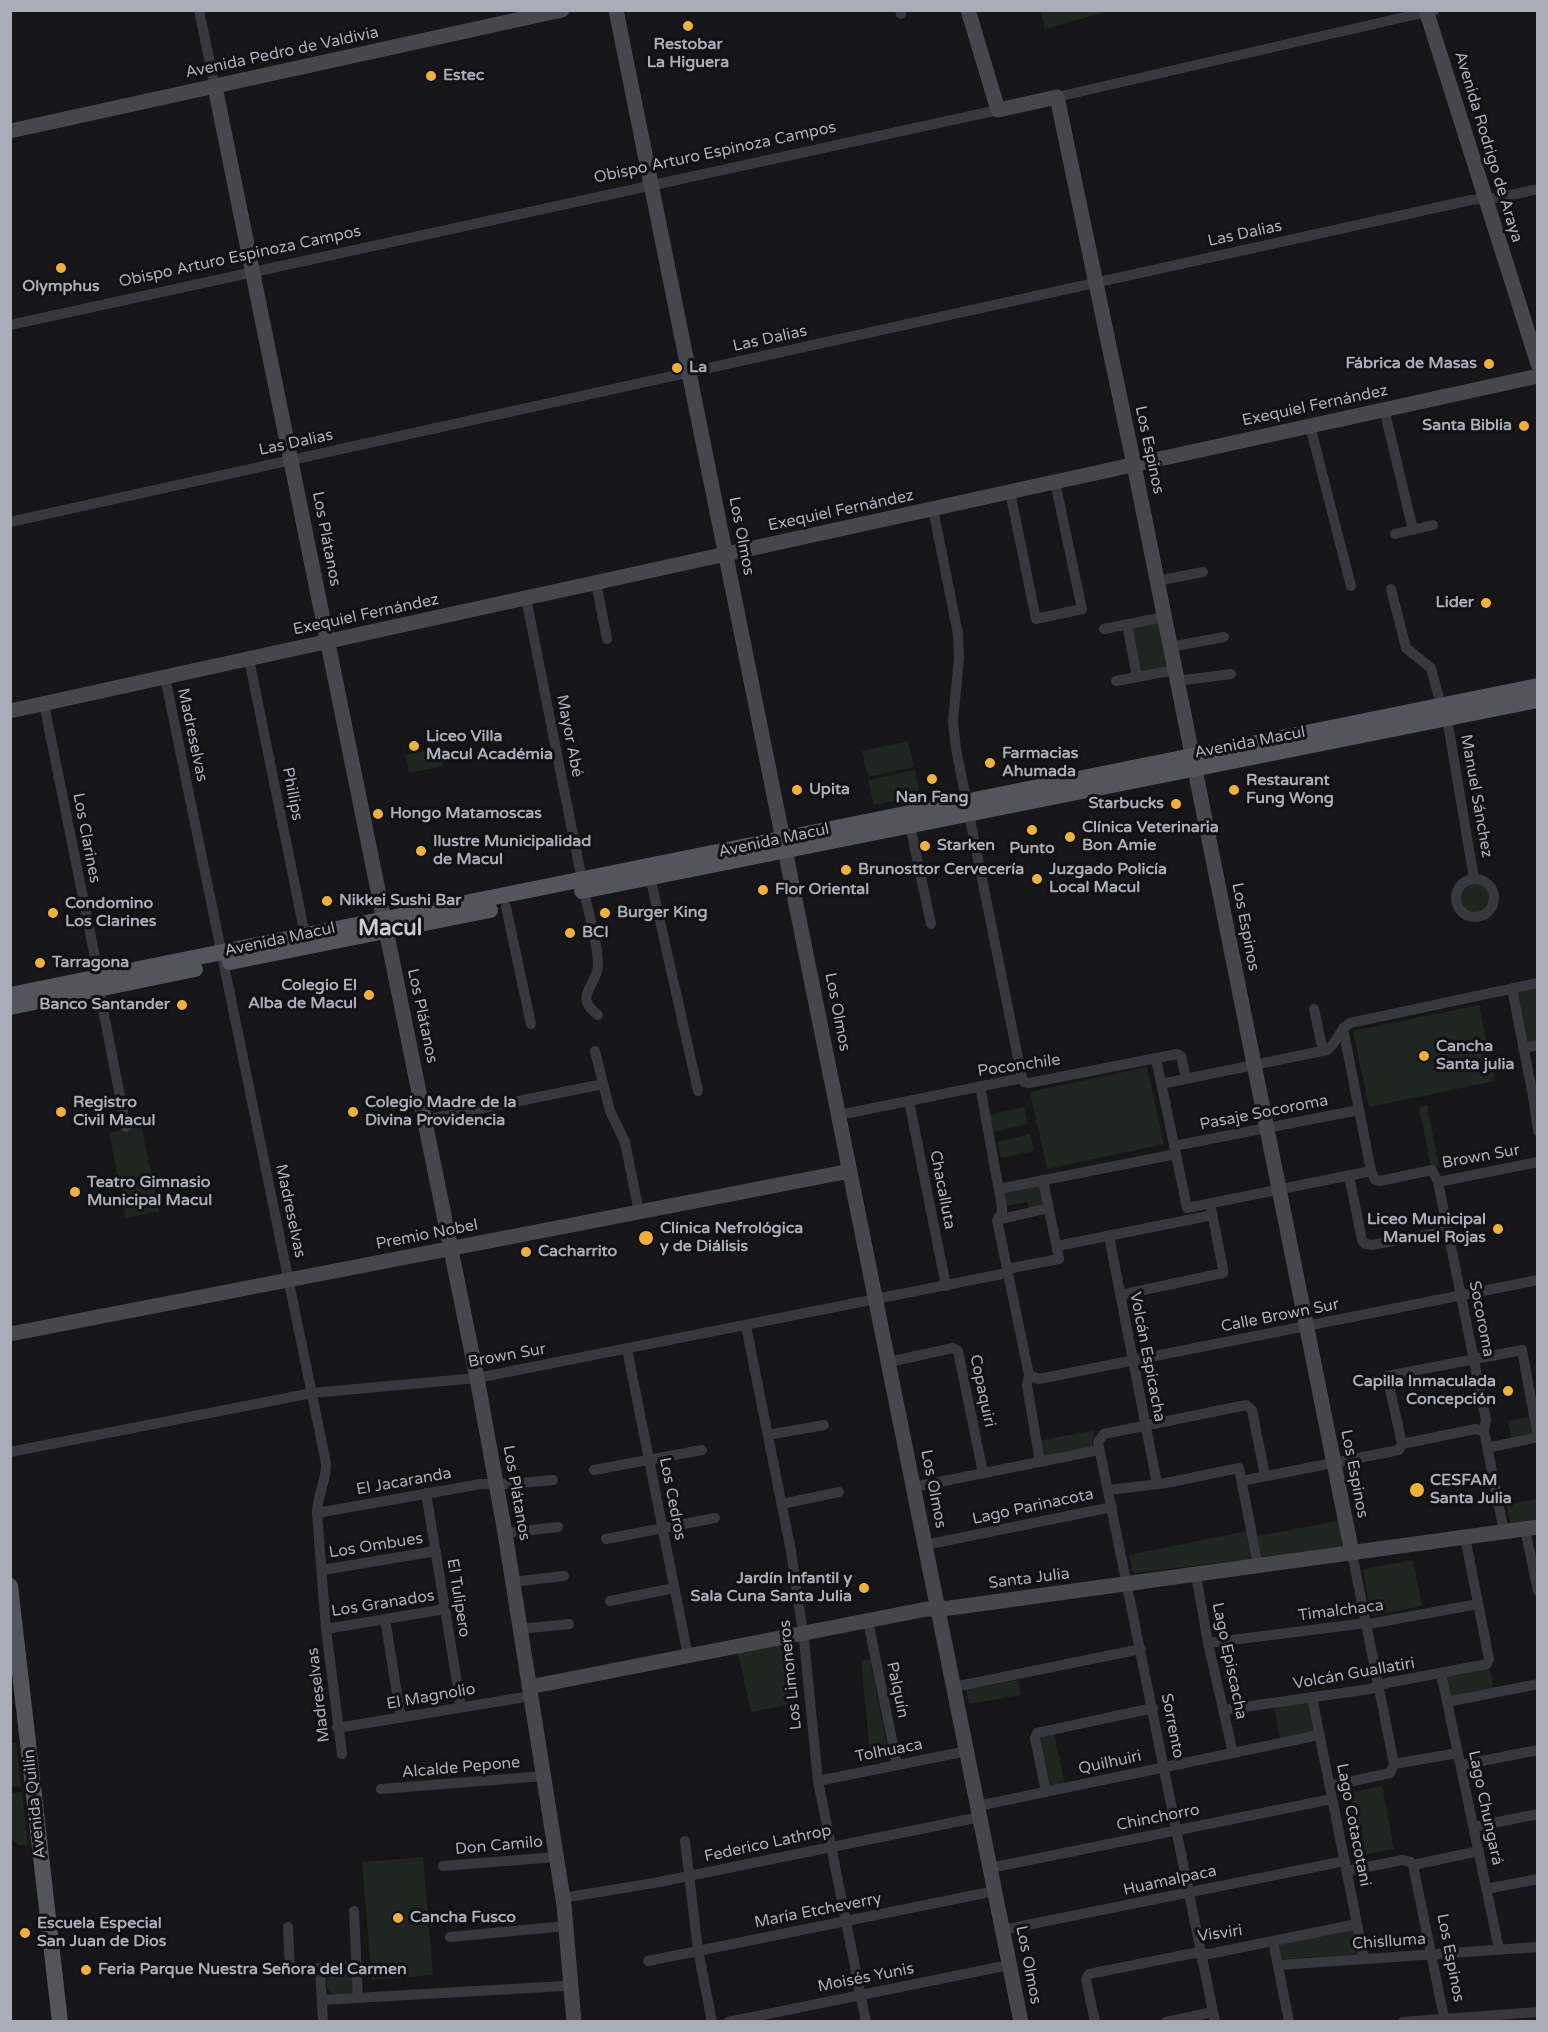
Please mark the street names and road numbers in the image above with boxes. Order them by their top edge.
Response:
street label: Avenida Pedro de Valdivia [184,23,380,83]
street label: Avenida Rodrigo de Araya [1450,49,1526,245]
street label: Obispo Arturo Espinoza Campos [592,118,838,188]
street label: Las Dalias [1206,217,1284,251]
street label: Obispo Arturo Espinoza Campos [117,222,363,292]
street label: Las Dalias [731,322,809,356]
street label: Exequiel Fernández [1240,381,1390,431]
street label: Los Espinos [1130,404,1168,496]
street label: Las Dalias [257,426,335,460]
street label: Exequiel Fernández [766,486,916,536]
street label: Los Plátanos [307,490,345,588]
street label: Los Olmos [724,495,758,577]
street label: Exequiel Fernández [291,590,441,640]
street label: Madreselvas [173,686,211,784]
street label: Mayor Abé [552,693,586,779]
street label: Avenida Macul [1193,723,1307,763]
street label: Manuel Sánchez [1456,733,1496,859]
street label: Phillips [277,766,307,822]
street label: Los Clarines [68,791,104,885]
street label: Avenida Macul [717,820,831,862]
street label: Los Espinos [1227,881,1263,973]
street label: Avenida Macul [223,919,337,961]
street label: Los Plátanos [403,967,441,1065]
street label: Los Olmos [820,971,854,1053]
street label: Poconchile [976,1051,1062,1081]
street label: Pasaje Socoroma [1198,1091,1330,1135]
street label: Brown Sur [1441,1141,1521,1173]
street label: Chacalluta [925,1149,959,1231]
street label: Madreselvas [271,1162,309,1260]
street label: Premio Nobel [374,1216,480,1254]
street label: Socoroma [1464,1279,1498,1359]
street label: Volcán Espicacha [1125,1290,1169,1424]
street label: Calle Brown Sur [1219,1295,1341,1337]
street label: Brown Sur [467,1340,547,1372]
street label: Copaquiri [965,1353,999,1429]
street label: Los Espinos [1336,1428,1372,1520]
street label: Los Plátanos [498,1444,534,1542]
street label: Los Olmos [916,1448,950,1530]
street label: Los Cedros [655,1456,689,1542]
street label: El Jacaranda [355,1464,453,1500]
street label: Lago Parinacota [971,1485,1095,1529]
street label: Los Ombues [328,1529,424,1563]
street label: El Tulipero [442,1557,474,1639]
street label: Santa Julia [987,1564,1071,1594]
street label: Los Granados [330,1586,436,1622]
street label: Timalchaca [1297,1596,1385,1626]
street label: Lago Episcacha [1207,1601,1251,1721]
street label: Los Limoneros [776,1619,806,1731]
street label: Madreselvas [304,1647,334,1743]
street label: Volcán Guallatiri [1292,1654,1416,1694]
street label: Palquín [882,1660,912,1720]
street label: El Magnolio [385,1680,477,1714]
street label: Sorrento [1156,1692,1188,1760]
street label: Tolhuaca [854,1735,924,1767]
street label: Quilhuiri [1077,1747,1143,1779]
street label: Avenida Quilín [20,1748,50,1860]
street label: Lago Chungará [1463,1749,1507,1867]
street label: Alcalde Pepone [401,1753,521,1783]
street label: Lago Cotacotani [1332,1762,1374,1888]
street label: Chinchorro [1115,1801,1201,1835]
street label: Federico Lathrop [703,1821,833,1867]
street label: Don Camilo [454,1833,544,1859]
street label: Huamalpaca [1122,1862,1218,1900]
street label: María Etcheverry [753,1889,883,1933]
street label: Los Espinos [1432,1912,1468,2004]
street label: Visviri [1196,1921,1244,1947]
street label: Los Olmos [1011,1924,1045,2006]
street label: Chislluma [1351,1930,1427,1954]
street label: Moisés Yunis [816,1959,916,1997]

